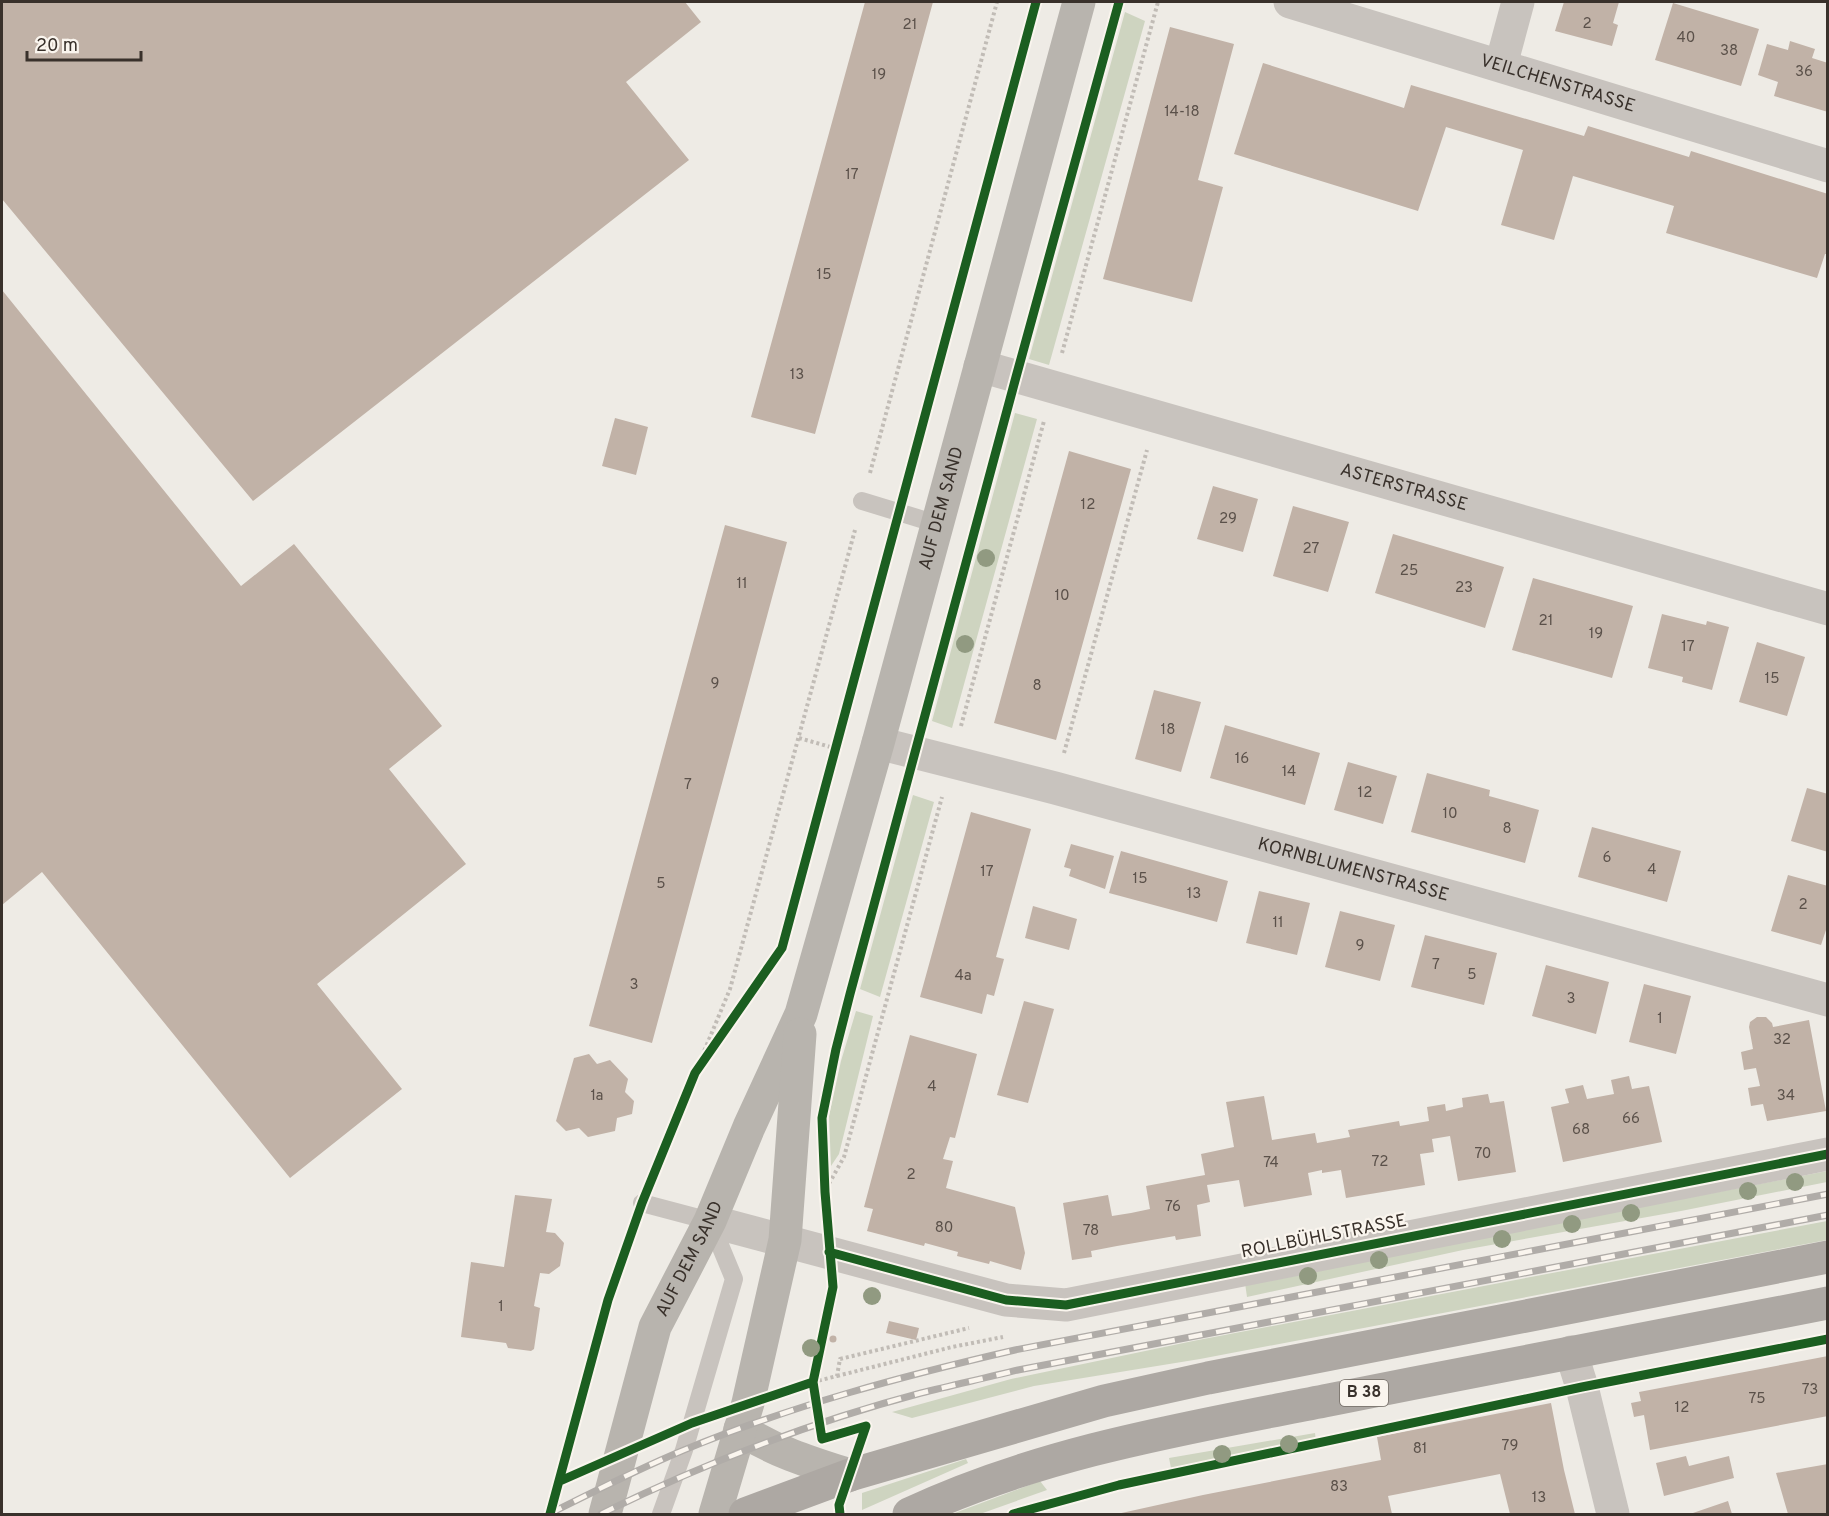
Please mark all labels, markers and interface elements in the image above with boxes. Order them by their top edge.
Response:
house number: 2 [1582,15,1592,34]
house number: 21 [903,16,917,35]
scale bar [27,24,141,62]
house number: 40 [1677,29,1695,48]
text: 20 m [36,35,78,58]
house number: 38 [1720,42,1738,61]
street label: VEILCHENSTRASSE [1477,49,1638,118]
house number: 36 [1795,63,1813,82]
house number: 19 [872,66,886,85]
house number: 14-18 [1164,103,1200,122]
house number: 17 [845,166,859,185]
house number: 15 [817,266,831,285]
house number: 13 [790,366,804,385]
street label: AUF DEM SAND [914,444,969,573]
street label: ASTERSTRASSE [1337,458,1470,517]
house number: 12 [1081,496,1095,515]
house number: 29 [1219,510,1237,529]
house number: 27 [1303,540,1320,559]
house number: 25 [1400,562,1418,581]
house number: 11 [736,575,748,594]
house number: 23 [1455,579,1473,598]
house number: 10 [1054,587,1070,606]
house number: 21 [1539,612,1553,631]
house number: 19 [1589,625,1603,644]
house number: 17 [1681,638,1695,657]
house number: 15 [1765,670,1779,689]
house number: 9 [711,675,719,694]
house number: 8 [1032,677,1042,696]
house number: 18 [1161,721,1175,740]
house number: 16 [1235,750,1249,769]
house number: 14 [1282,763,1296,782]
house number: 7 [684,776,692,795]
house number: 12 [1358,784,1372,803]
house number: 10 [1442,805,1458,824]
house number: 8 [1502,820,1512,839]
street label: KORNBLUMENSTRASSE [1255,833,1452,907]
house number: 6 [1603,849,1612,868]
house number: 4 [1647,861,1657,880]
house number: 17 [980,863,994,882]
house number: 15 [1133,870,1147,889]
house number: 5 [656,875,666,894]
house number: 13 [1187,885,1201,904]
house number: 2 [1798,896,1808,915]
house number: 11 [1272,914,1284,933]
house number: 9 [1356,937,1364,956]
house number: 7 [1432,956,1440,975]
house number: 5 [1467,966,1477,985]
house number: 4a [954,967,972,986]
house number: 3 [629,976,639,995]
house number: 3 [1566,990,1576,1009]
house number: 1 [1657,1010,1663,1029]
house number: 32 [1773,1031,1791,1050]
house number: 4 [927,1078,937,1097]
house number: 1a [590,1087,604,1106]
house number: 34 [1777,1087,1795,1106]
house number: 66 [1622,1110,1640,1129]
house number: 68 [1572,1121,1590,1140]
house number: 70 [1474,1145,1492,1164]
house number: 72 [1372,1153,1388,1172]
house number: 74 [1263,1154,1279,1173]
house number: 2 [906,1166,916,1185]
street label: AUF DEM SAND [651,1198,728,1321]
house number: 76 [1165,1198,1181,1217]
street label: ROLLBÜHLSTRASSE [1239,1208,1409,1264]
house number: 80 [935,1219,953,1238]
house number: 78 [1083,1222,1099,1241]
house number: 1 [498,1298,504,1317]
road number: B 38 [1340,1380,1388,1406]
house number: 73 [1802,1381,1818,1400]
house number: 75 [1748,1390,1766,1409]
house number: 12 [1675,1399,1689,1418]
house number: 79 [1502,1437,1518,1456]
house number: 81 [1413,1440,1427,1459]
house number: 83 [1330,1478,1348,1497]
house number: 13 [1532,1489,1546,1508]

